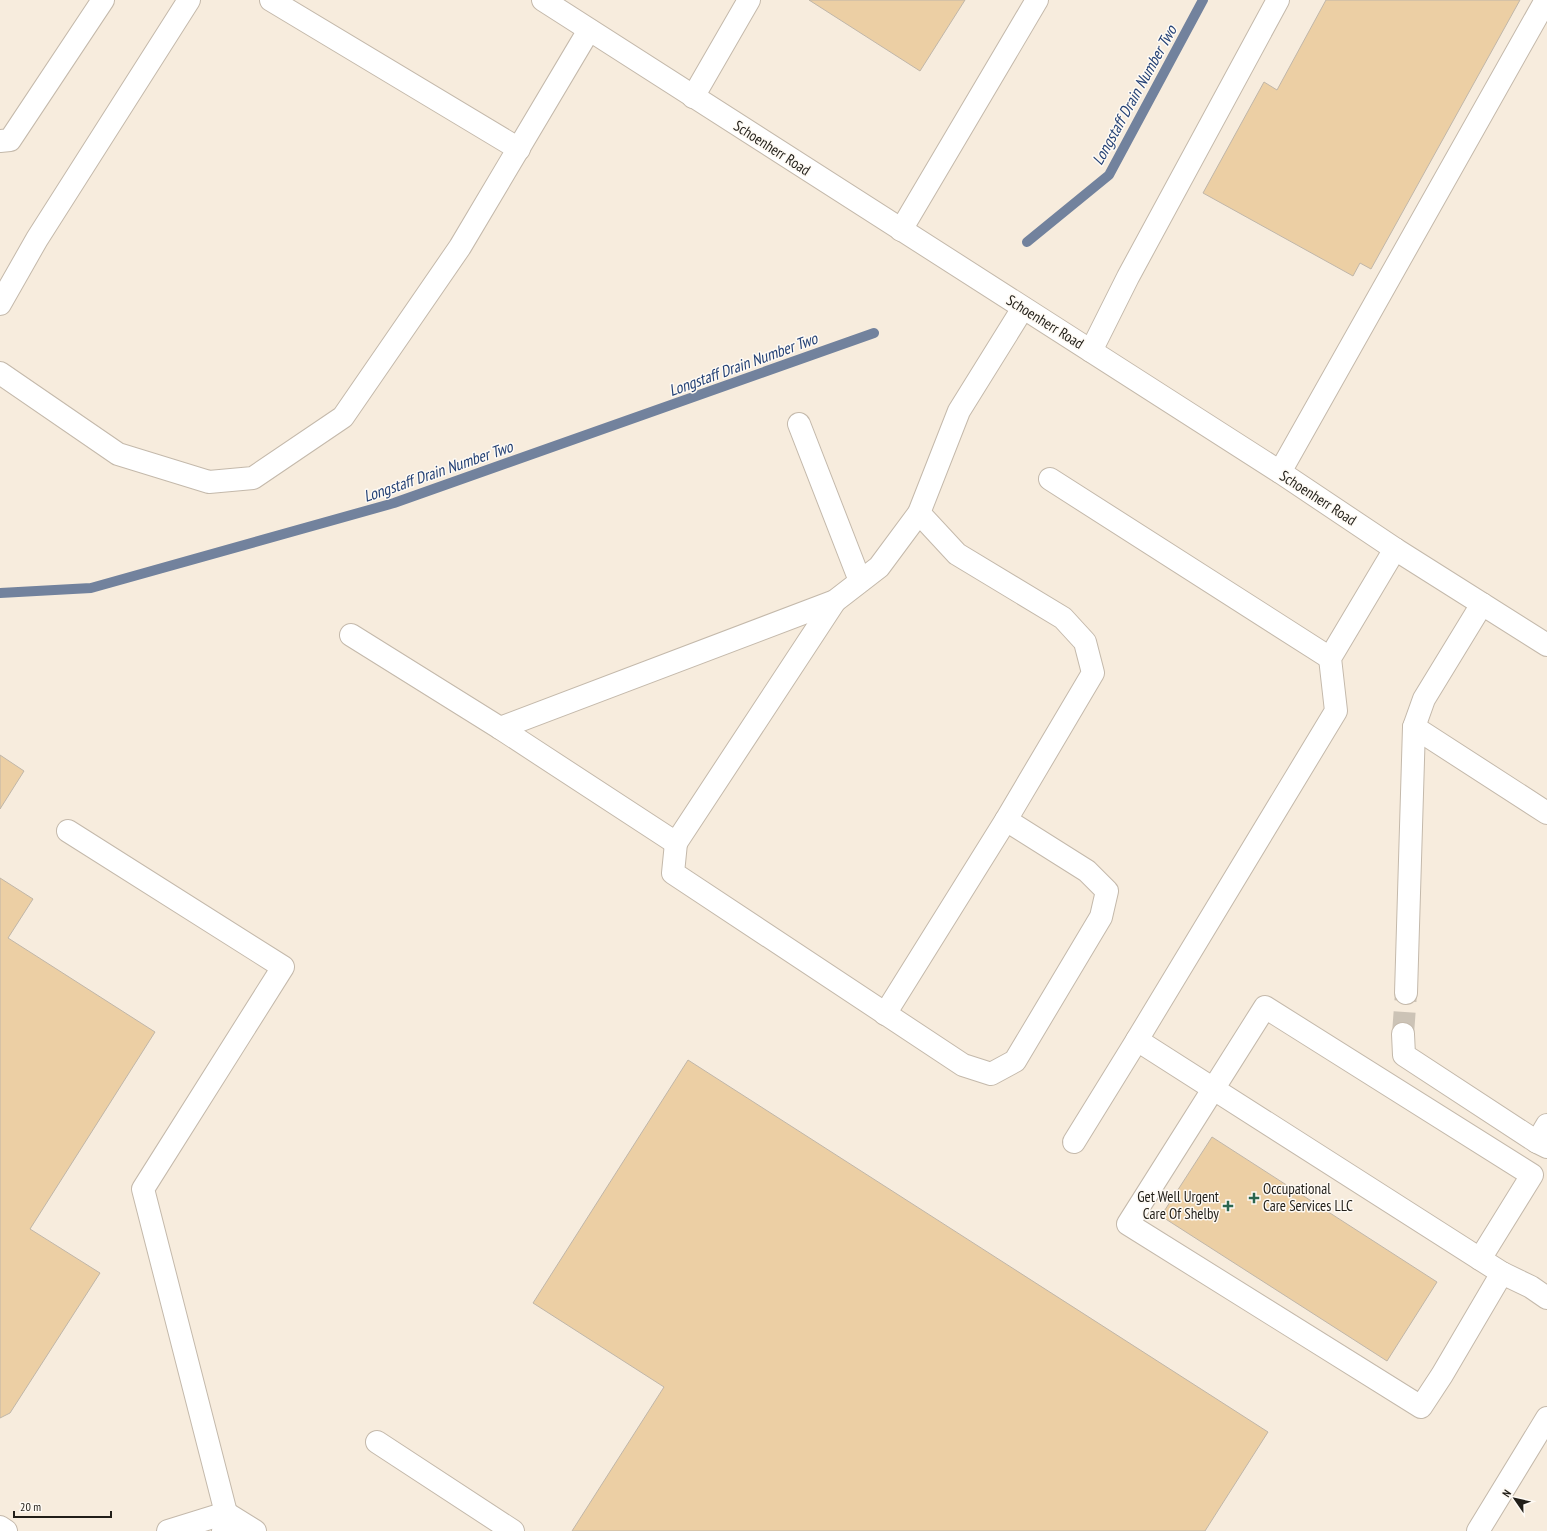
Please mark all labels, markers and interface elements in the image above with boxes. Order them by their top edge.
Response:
water label: Longstaff Drain Number Two [1087,21,1181,168]
street label: Schoenherr Road [730,116,814,179]
street label: Schoenherr Road [1003,290,1087,353]
water label: Longstaff Drain Number Two [666,328,821,400]
water label: Longstaff Drain Number Two [361,436,516,506]
street label: Schoenherr Road [1276,466,1360,529]
place label: Occupational Care Services LLC [1263,1179,1353,1215]
place label: Get Well Urgent Care Of Shelby [1137,1187,1219,1223]
marker: Occupational Care Services LLC [1248,1192,1260,1204]
marker: Get Well Urgent Care Of Shelby [1222,1200,1234,1212]
north arrow [1495,1479,1535,1519]
text: N [1499,1487,1514,1500]
scale bar [14,1493,111,1519]
text: 20 m [20,1499,41,1514]

